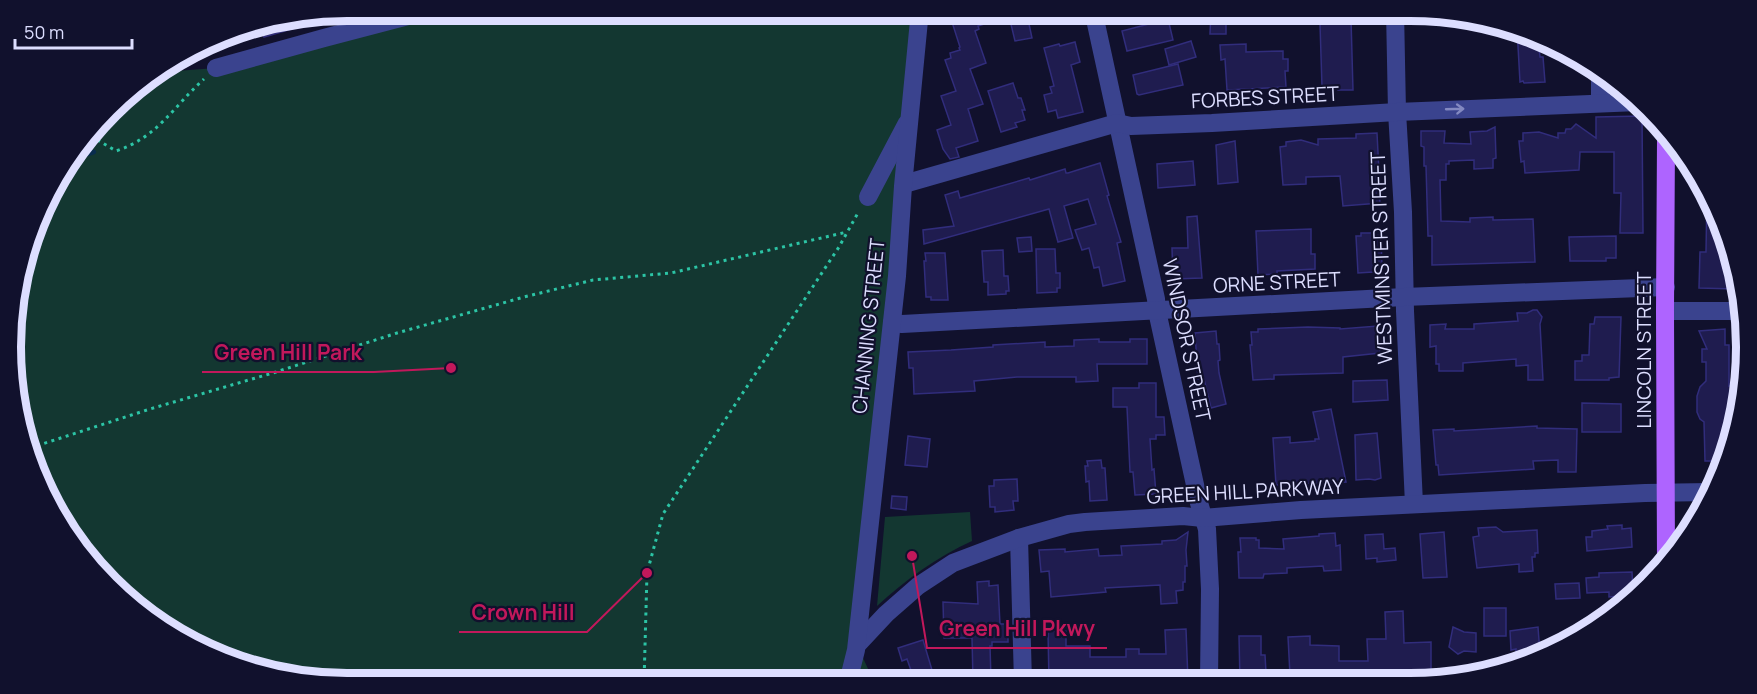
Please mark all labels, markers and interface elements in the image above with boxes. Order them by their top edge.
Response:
scale bar [15,12,132,50]
text: 50 m [24,20,64,44]
street label: FORBES STREET [1190,80,1340,114]
one-way arrow [1445,104,1465,115]
street label: WESTMINSTER STREET [1364,151,1398,365]
street label: CHANNING STREET [845,237,891,415]
street label: WINDSOR STREET [1157,256,1217,424]
street label: ORNE STREET [1212,265,1342,299]
street label: LINCOLN STREET [1630,272,1657,428]
callout: Green Hill Park [202,333,374,372]
text: Green Hill Park [214,338,363,366]
street label: GREEN HILL PARKWAY [1146,472,1345,510]
callout: Crown Hill [459,593,587,632]
text: Crown Hill [471,598,575,626]
callout: Green Hill Pkwy [927,609,1107,648]
text: Green Hill Pkwy [939,614,1095,642]

